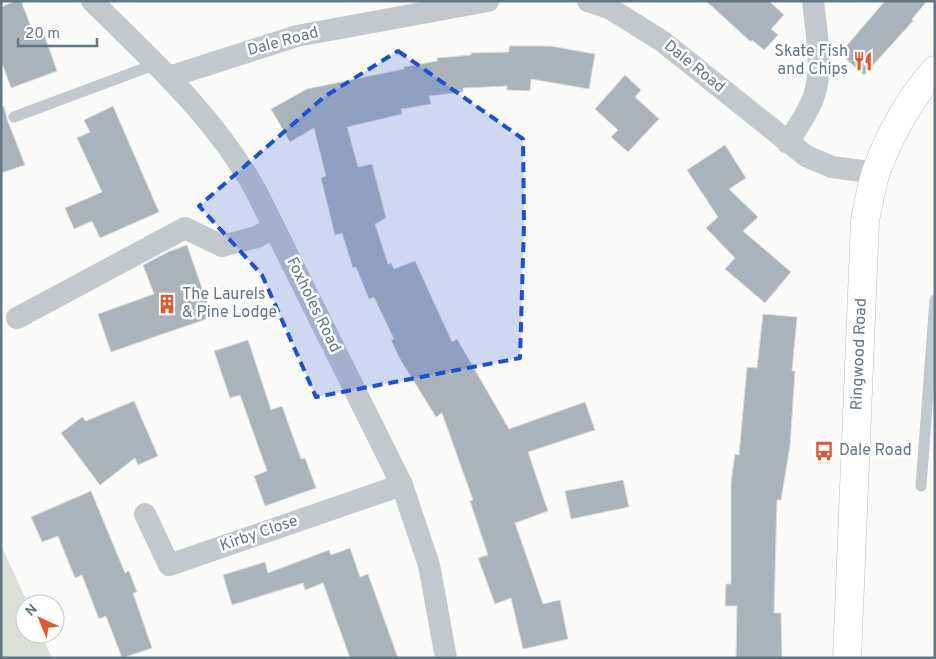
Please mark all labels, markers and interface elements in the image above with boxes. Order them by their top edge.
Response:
scale bar [18,15,96,47]
street label: Dale Road [245,23,321,61]
text: 20 m [25,25,60,44]
street label: Dale Road [659,36,729,98]
place label: Skate Fish and Chips [774,42,848,80]
restaurant icon: Skate Fish and Chips [852,50,874,72]
street label: Foxholes Road [281,254,345,356]
place label: The Laurels & Pine Lodge [182,285,277,323]
building icon: The Laurels & Pine Lodge [156,293,178,315]
street label: Ringwood Road [847,298,872,411]
bus stop icon: Dale Road [813,440,835,462]
place label: Dale Road [839,441,912,461]
street label: Kirby Close [217,511,301,557]
north arrow [15,594,65,644]
text: N [22,601,42,620]

